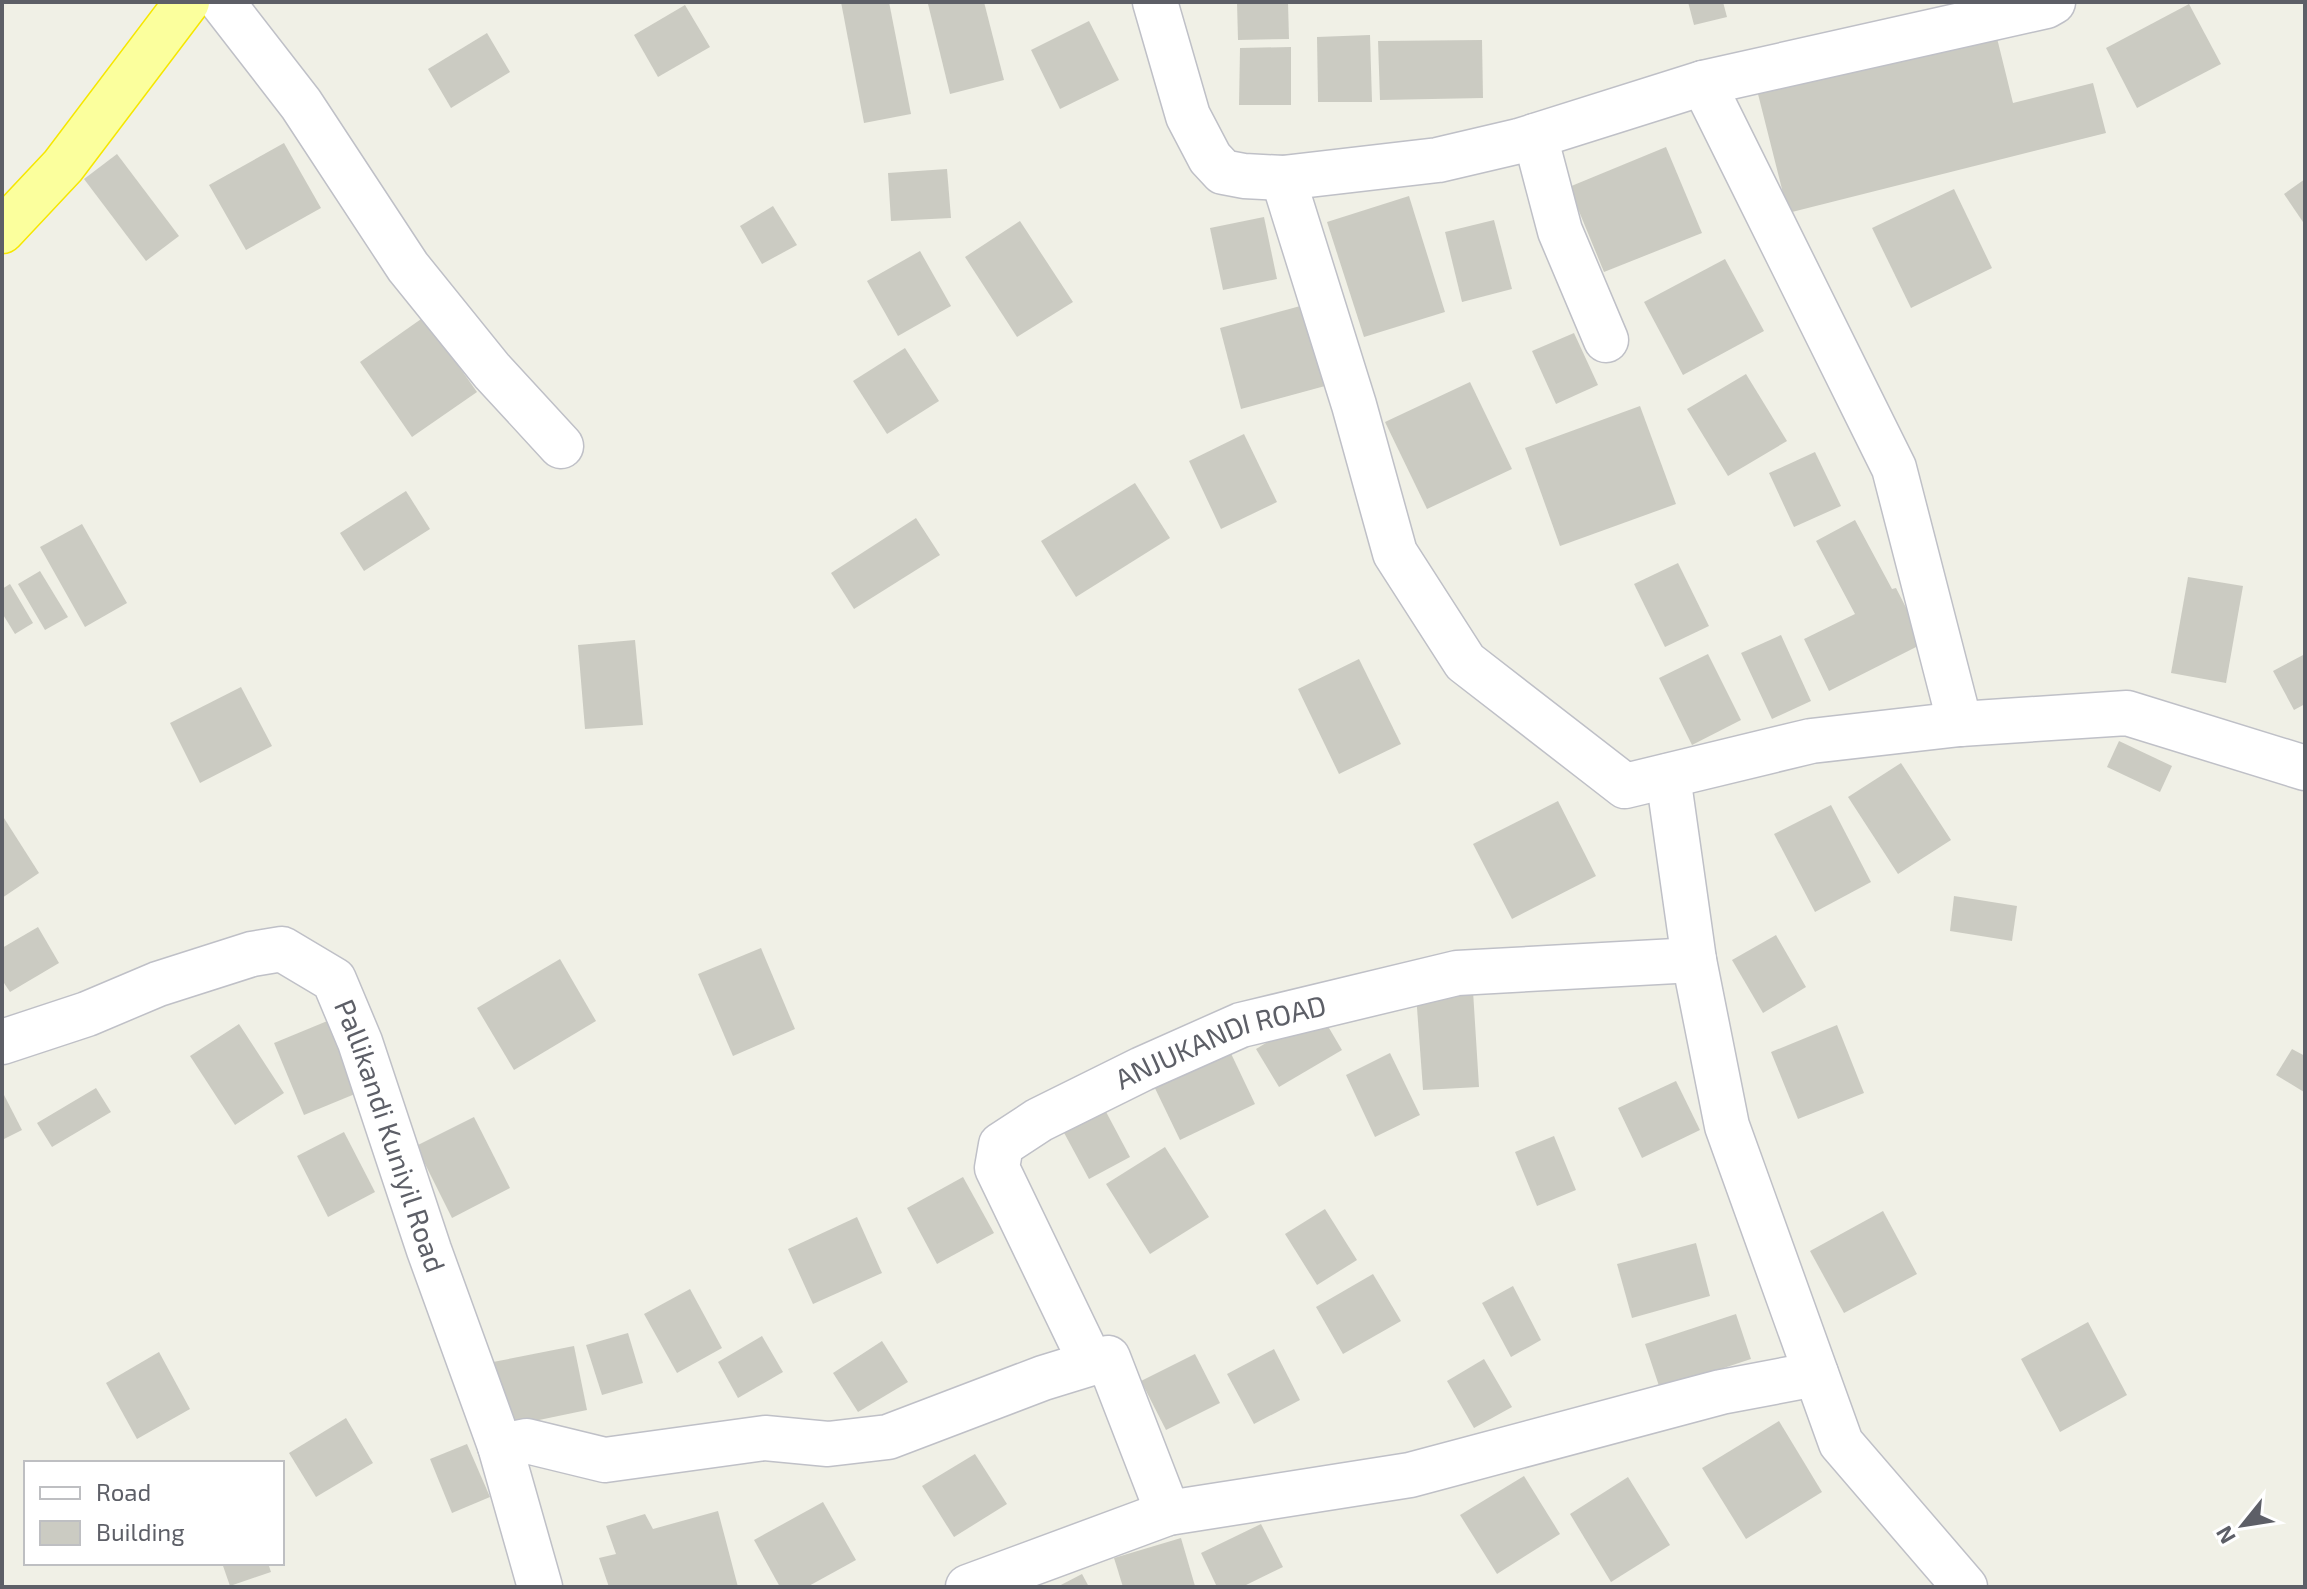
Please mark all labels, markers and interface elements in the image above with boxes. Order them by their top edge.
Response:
street label: ANJUKANDI ROAD [1109,987,1329,1096]
street label: Pallikandi Kuniyil Road [328,994,454,1277]
legend [24,1461,284,1565]
text: Road [96,1477,151,1506]
north arrow [2203,1485,2283,1565]
text: Building [96,1517,185,1546]
text: N [2210,1522,2240,1549]

